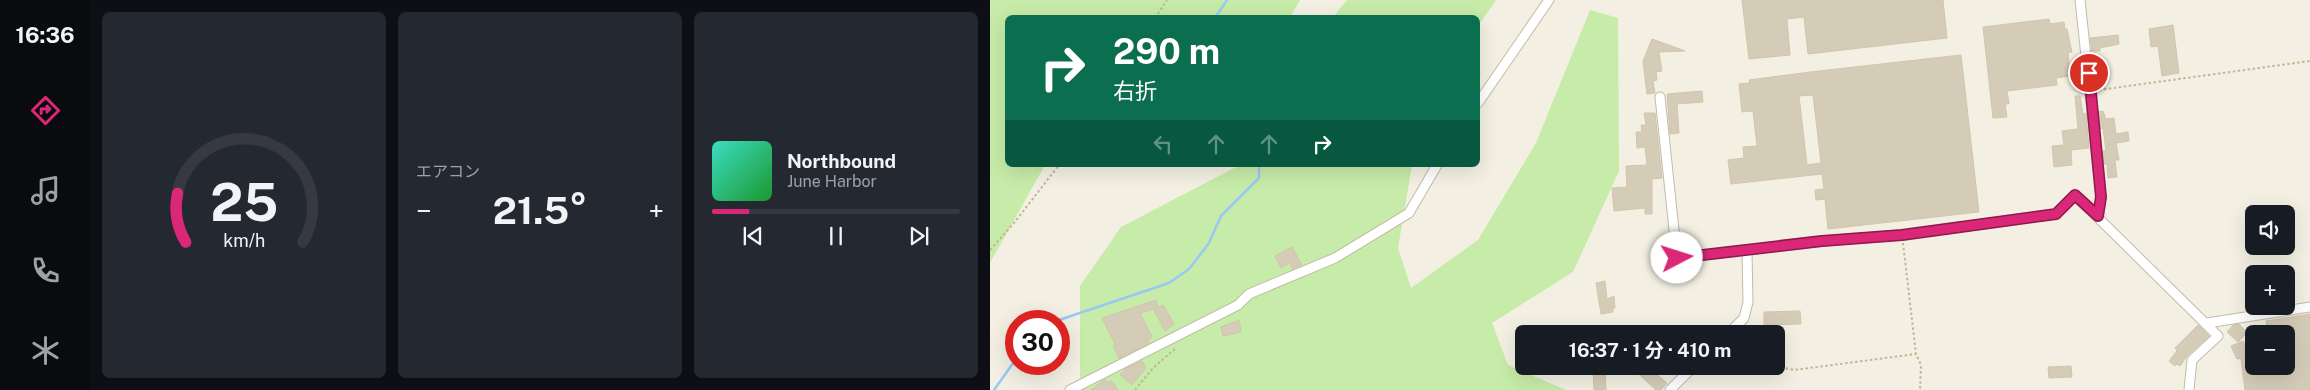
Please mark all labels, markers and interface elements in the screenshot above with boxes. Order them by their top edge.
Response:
text: 16:36 [16,22,74,48]
text: 290 m [1113,31,1220,72]
icon: right [1030,35,1095,100]
pin [2068,52,2110,94]
icon: arrive [2075,59,2103,87]
text: 右折 [1113,78,1157,104]
icon: directions [28,93,63,128]
icon: left [1149,130,1177,158]
icon: ahead [1202,130,1230,158]
icon: ahead [1255,130,1283,158]
icon: right [1308,130,1336,158]
text: Northbound [787,150,896,172]
text: エアコン [416,162,480,181]
text: 25 [210,172,278,233]
text: June Harbor [787,172,877,191]
icon: music [28,173,63,208]
text: 21.5° [493,188,587,233]
text: − [416,194,432,227]
text: + [648,194,664,227]
map controls [2245,205,2295,375]
button: sound [2245,205,2295,255]
icon: previous [739,222,767,250]
icon: pause [822,222,850,250]
icon: next [905,222,933,250]
text: km/h [223,230,265,251]
position arrow [1650,231,1702,283]
icon: phone [28,253,63,288]
button: + [2245,265,2295,315]
speed limit sign: 30 [1005,310,1070,375]
button: − [2245,325,2295,375]
icon: climate [28,333,63,368]
text: 16:37 · 1 分 · 410 m [1569,339,1731,361]

